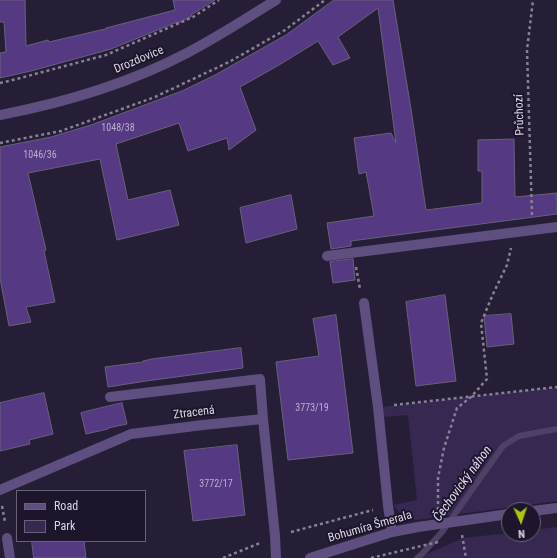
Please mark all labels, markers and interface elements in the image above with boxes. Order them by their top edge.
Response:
street label: Drozdovice [112,43,166,77]
street label: Průchozí [512,94,528,136]
house number: 1048/38 [101,122,135,134]
house number: 1046/36 [23,149,57,161]
house number: 3773/19 [295,402,329,414]
street label: Ztracená [172,403,216,423]
water label: Čechovický náhon [430,443,496,525]
house number: 3772/17 [199,478,233,490]
legend [16,490,146,542]
text: Road [54,499,78,513]
north arrow [501,502,541,542]
street label: Bohumíra Šmerala [326,508,414,546]
text: Park [54,519,75,533]
text: N [518,527,525,540]

